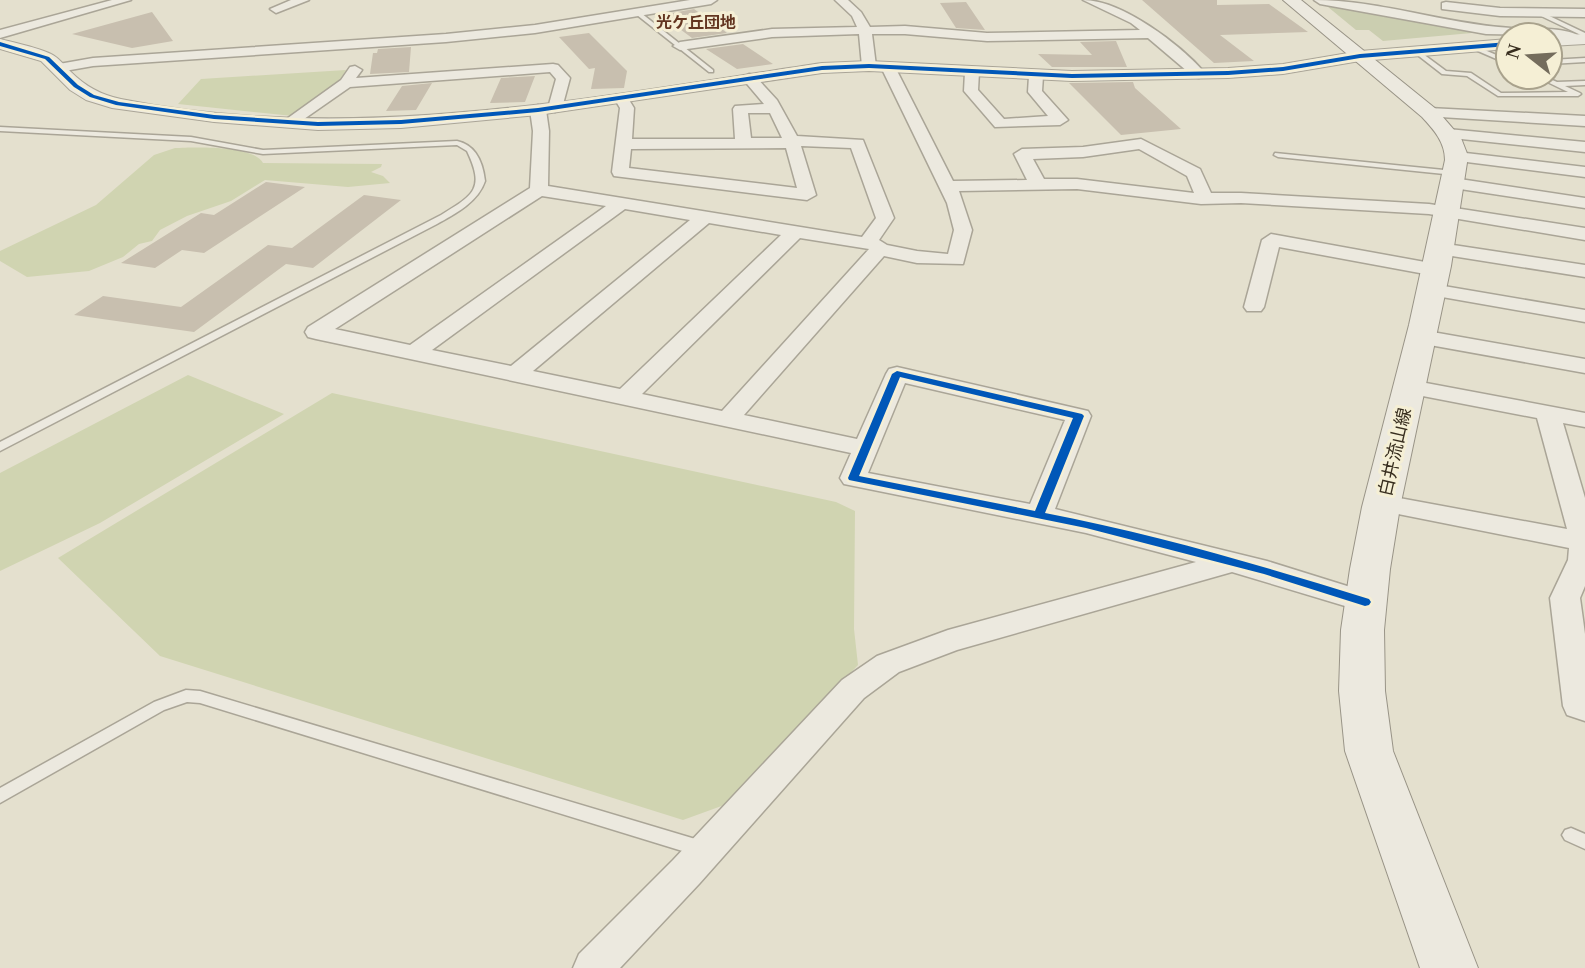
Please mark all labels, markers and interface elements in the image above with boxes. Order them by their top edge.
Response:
district label: 光ケ丘団地 [656,14,736,31]
north arrow [1494,21,1564,91]
text: N [1501,41,1525,61]
street label: 白井流山線 [1375,406,1415,498]

